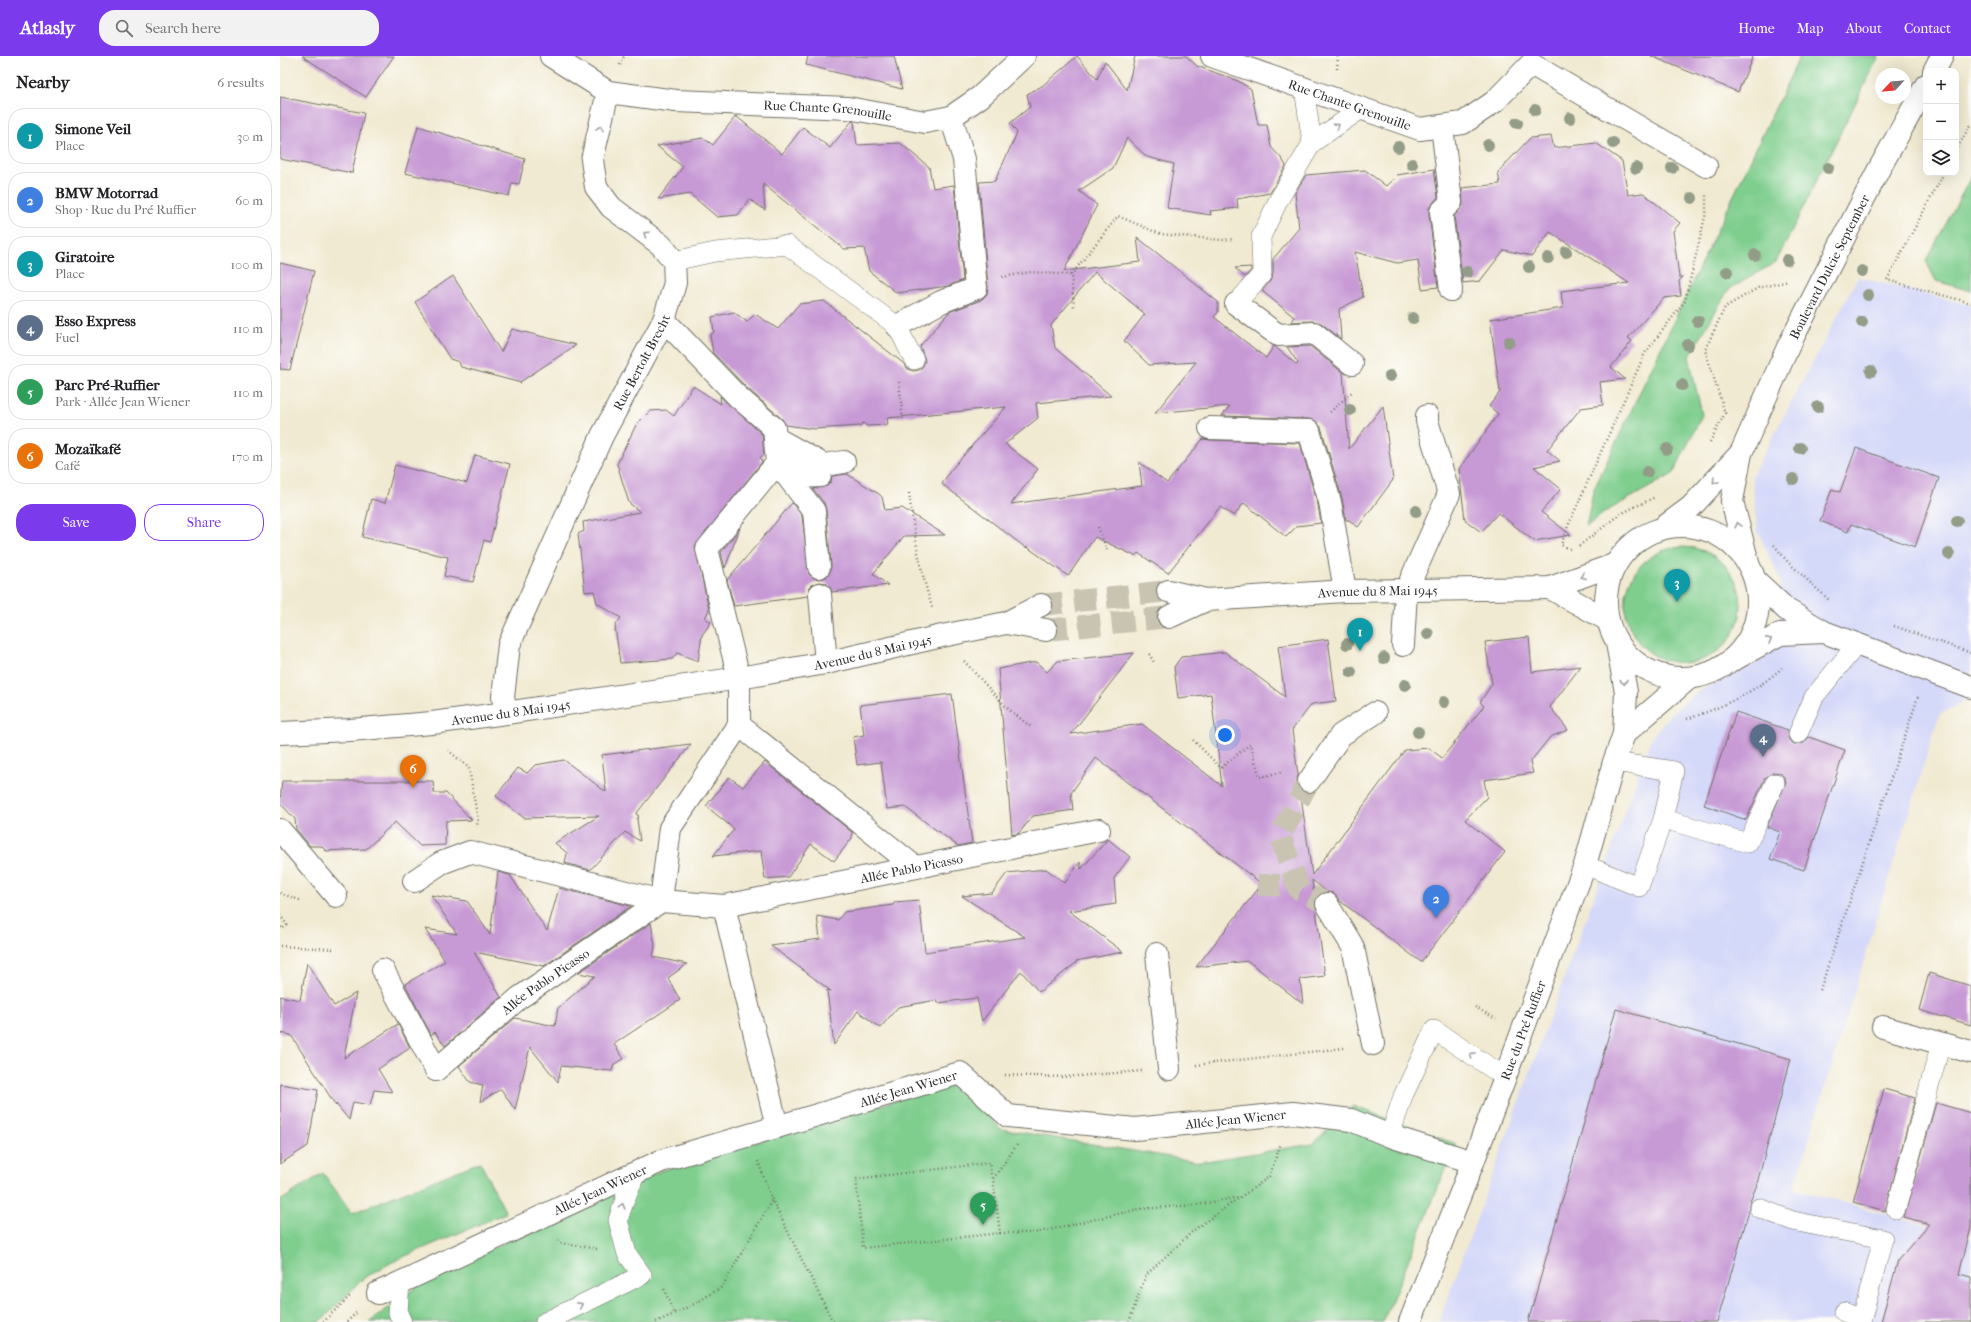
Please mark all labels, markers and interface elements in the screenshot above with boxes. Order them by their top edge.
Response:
search box [99,10,379,46]
text: Atlasly [20,17,75,39]
icon: search [113,17,135,39]
text: Search here [145,19,221,37]
text: Home [1738,20,1775,37]
text: Map [1797,20,1824,37]
text: About [1846,20,1882,37]
text: Contact [1904,20,1951,37]
north arrow [1875,68,1911,104]
map controls [1923,68,1959,176]
button: + [1923,68,1959,104]
text: Nearby [16,72,70,92]
text: 6 results [217,75,264,90]
street label: Rue Chante Grenouille [1286,76,1414,133]
street label: Rue Chante Grenouille [763,97,894,123]
button: − [1923,104,1959,140]
text: Simone Veil [55,120,131,138]
one-way arrow [595,124,603,131]
one-way arrow [1332,124,1339,131]
text: 1 [28,129,32,144]
text: 30 m [237,129,263,144]
text: Place [55,138,85,153]
button: layers [1923,140,1959,176]
text: BMW Motorrad [55,184,158,202]
street label: Boulevard Dulcie September [1786,192,1872,341]
text: 2 [27,193,33,208]
text: 60 m [235,193,263,208]
text: Shop · Rue du Pré Ruffier [55,202,196,217]
one-way arrow [644,232,651,239]
text: Giratoire [55,248,114,266]
text: 3 [27,257,33,272]
text: 100 m [230,257,263,272]
text: Place [55,266,85,281]
text: Esso Express [55,312,136,330]
street label: Rue Bertolt Brecht [610,313,673,413]
text: 4 [26,321,34,336]
text: 110 m [233,321,263,336]
text: Fuel [55,330,79,345]
text: Parc Pré-Ruffier [55,376,160,394]
text: 5 [27,385,33,400]
text: 110 m [233,385,263,400]
text: Park · Allée Jean Wiener [55,394,190,409]
text: Mozaïkafé [55,440,121,458]
text: 6 [26,449,34,464]
text: 170 m [231,449,263,464]
text: Café [55,458,80,473]
one-way arrow [1712,476,1720,484]
button: Save [16,504,136,541]
button: Share [144,504,264,541]
one-way arrow [1735,522,1743,528]
pin: 3 [1664,569,1690,602]
one-way arrow [1579,572,1586,580]
street label: Avenue du 8 Mai 1945 [1316,582,1438,600]
pin: 1 [1347,618,1373,651]
street label: Avenue du 8 Mai 1945 [812,631,933,673]
one-way arrow [1765,637,1772,645]
one-way arrow [1619,678,1628,685]
street label: Avenue du 8 Mai 1945 [449,696,572,728]
pin: 4 [1750,724,1776,757]
your location [1215,725,1235,745]
pin: 6 [400,755,426,788]
street label: Allée Pablo Picasso [858,850,964,886]
pin: 2 [1423,885,1449,918]
street label: Allée Pablo Picasso [497,945,592,1018]
street label: Rue du Pré Ruffier [1497,978,1549,1082]
one-way arrow [1469,1053,1476,1060]
street label: Allée Jean Wiener [857,1067,959,1110]
street label: Allée Jean Wiener [1183,1106,1287,1131]
street label: Allée Jean Wiener [550,1161,649,1218]
pin: 5 [970,1192,996,1225]
one-way arrow [617,1203,626,1210]
one-way arrow [575,1302,583,1310]

